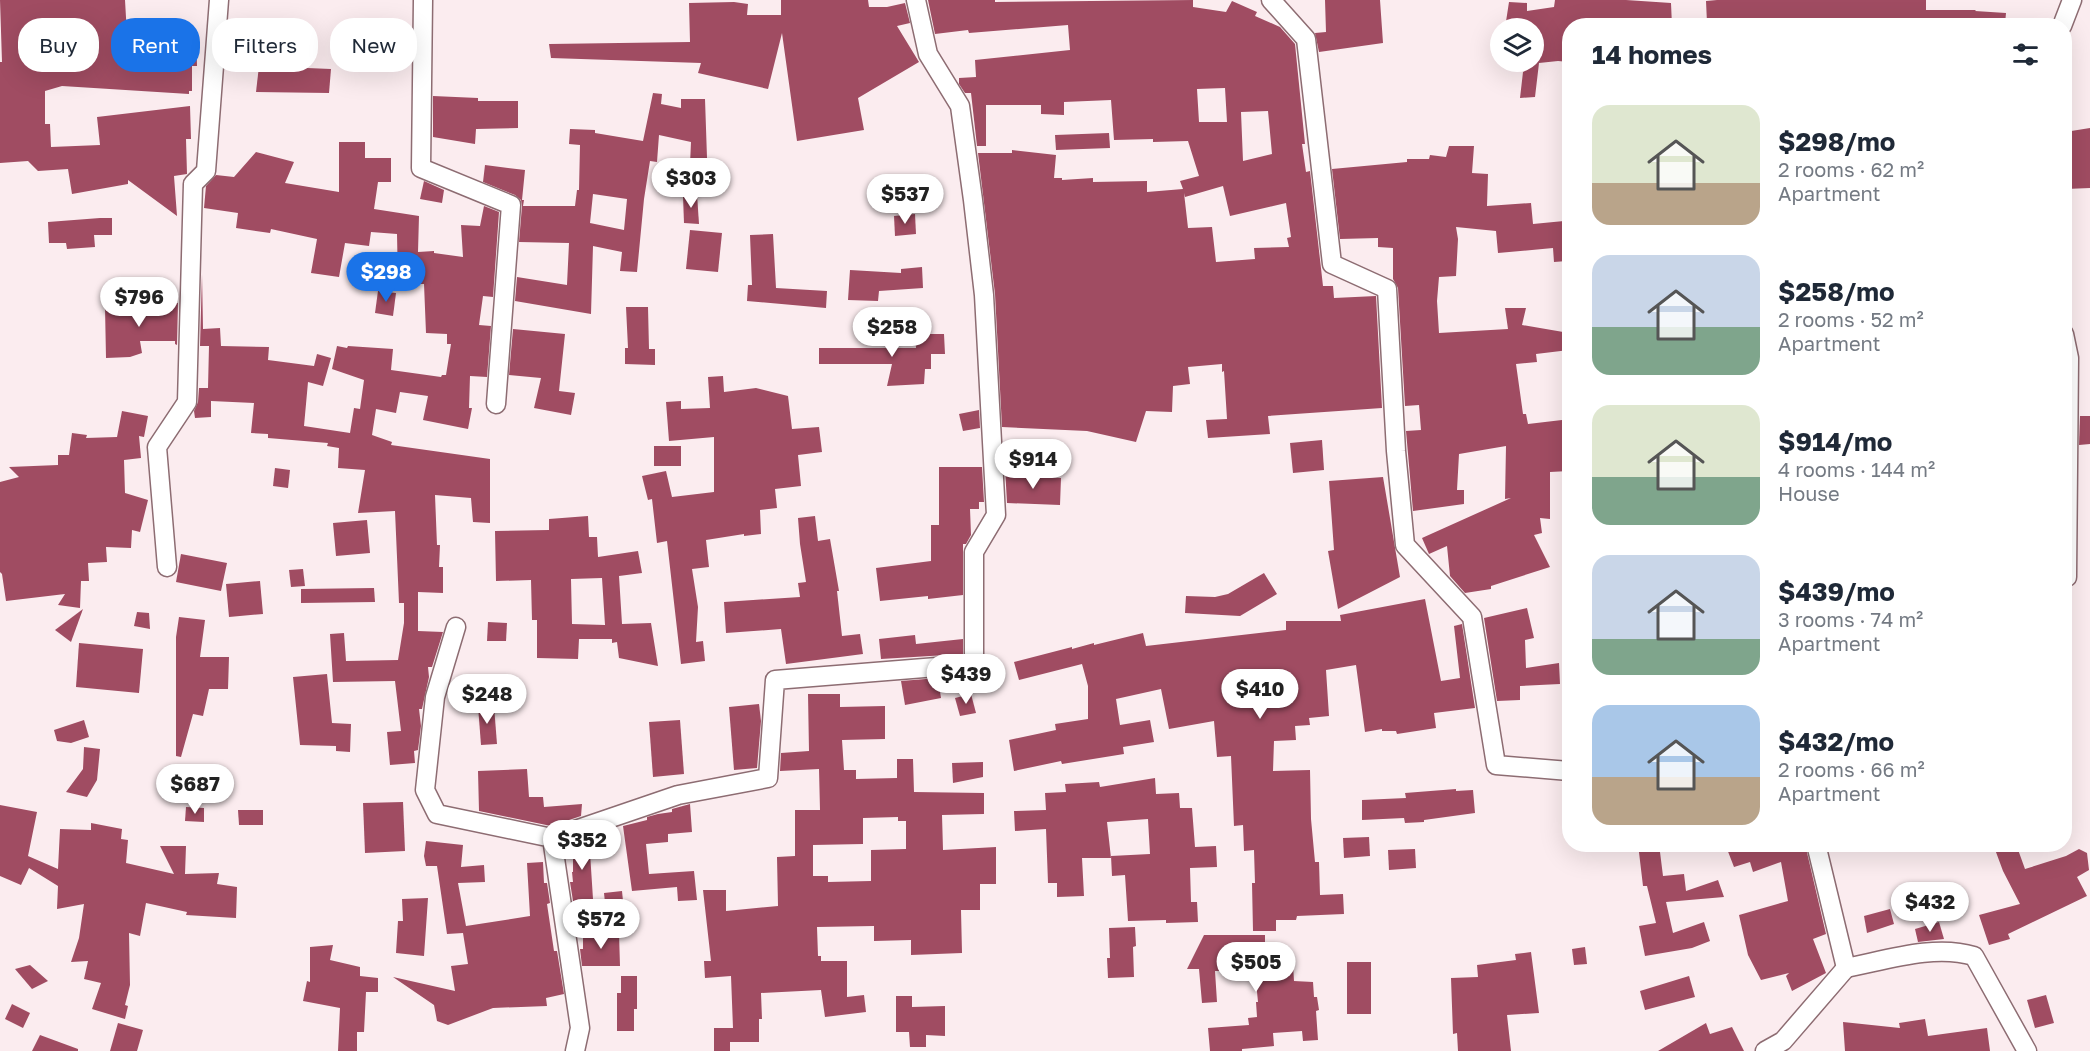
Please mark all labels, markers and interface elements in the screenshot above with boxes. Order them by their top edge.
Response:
chip: Buy [18,18,99,72]
chip: Rent [111,18,200,72]
chip: Filters [212,18,318,72]
chip: New [330,18,417,72]
map controls [1490,18,1544,72]
button: layers [1490,18,1544,72]
icon: filters [2009,38,2042,71]
text: 14 homes [1592,39,1712,70]
text: $298/mo [1778,126,1895,157]
icon: home [1640,129,1712,201]
text: 2 rooms · 62 m² [1778,157,1924,181]
pin: $303 [655,158,727,209]
text: $303 [666,165,716,189]
pin: $537 [869,174,941,225]
text: $537 [881,181,929,205]
text: Apartment [1778,181,1881,205]
pin: $298 [350,252,422,303]
text: $298 [360,259,412,283]
text: $258/mo [1778,276,1895,307]
pin: $796 [103,277,175,328]
icon: home [1640,279,1712,351]
text: $796 [114,284,164,308]
pin: $258 [856,307,928,358]
text: 2 rooms · 52 m² [1778,307,1924,331]
text: $258 [867,314,917,338]
text: Apartment [1778,331,1881,355]
text: $914/mo [1778,426,1892,457]
icon: home [1640,429,1712,501]
pin: $914 [997,439,1069,490]
text: $914 [1009,446,1057,470]
text: 4 rooms · 144 m² [1778,457,1935,481]
text: House [1778,481,1840,505]
text: $439/mo [1778,576,1895,607]
icon: home [1640,579,1712,651]
text: 3 rooms · 74 m² [1778,607,1923,631]
text: Apartment [1778,631,1881,655]
pin: $439 [930,654,1002,705]
text: $439 [941,661,991,685]
pin: $410 [1224,669,1296,720]
pin: $248 [451,674,523,725]
text: $410 [1235,676,1285,700]
text: $248 [462,681,512,705]
text: $432/mo [1778,726,1894,757]
icon: home [1640,729,1712,801]
text: 2 rooms · 66 m² [1778,757,1925,781]
pin: $687 [159,764,231,815]
text: $687 [170,771,220,795]
text: Apartment [1778,781,1881,805]
pin: $352 [546,820,618,871]
text: $352 [557,827,607,851]
pin: $432 [1894,882,1966,933]
text: $432 [1905,889,1955,913]
pin: $572 [565,899,637,950]
text: $572 [577,906,625,930]
pin: $505 [1220,942,1292,993]
text: $505 [1231,949,1281,973]

